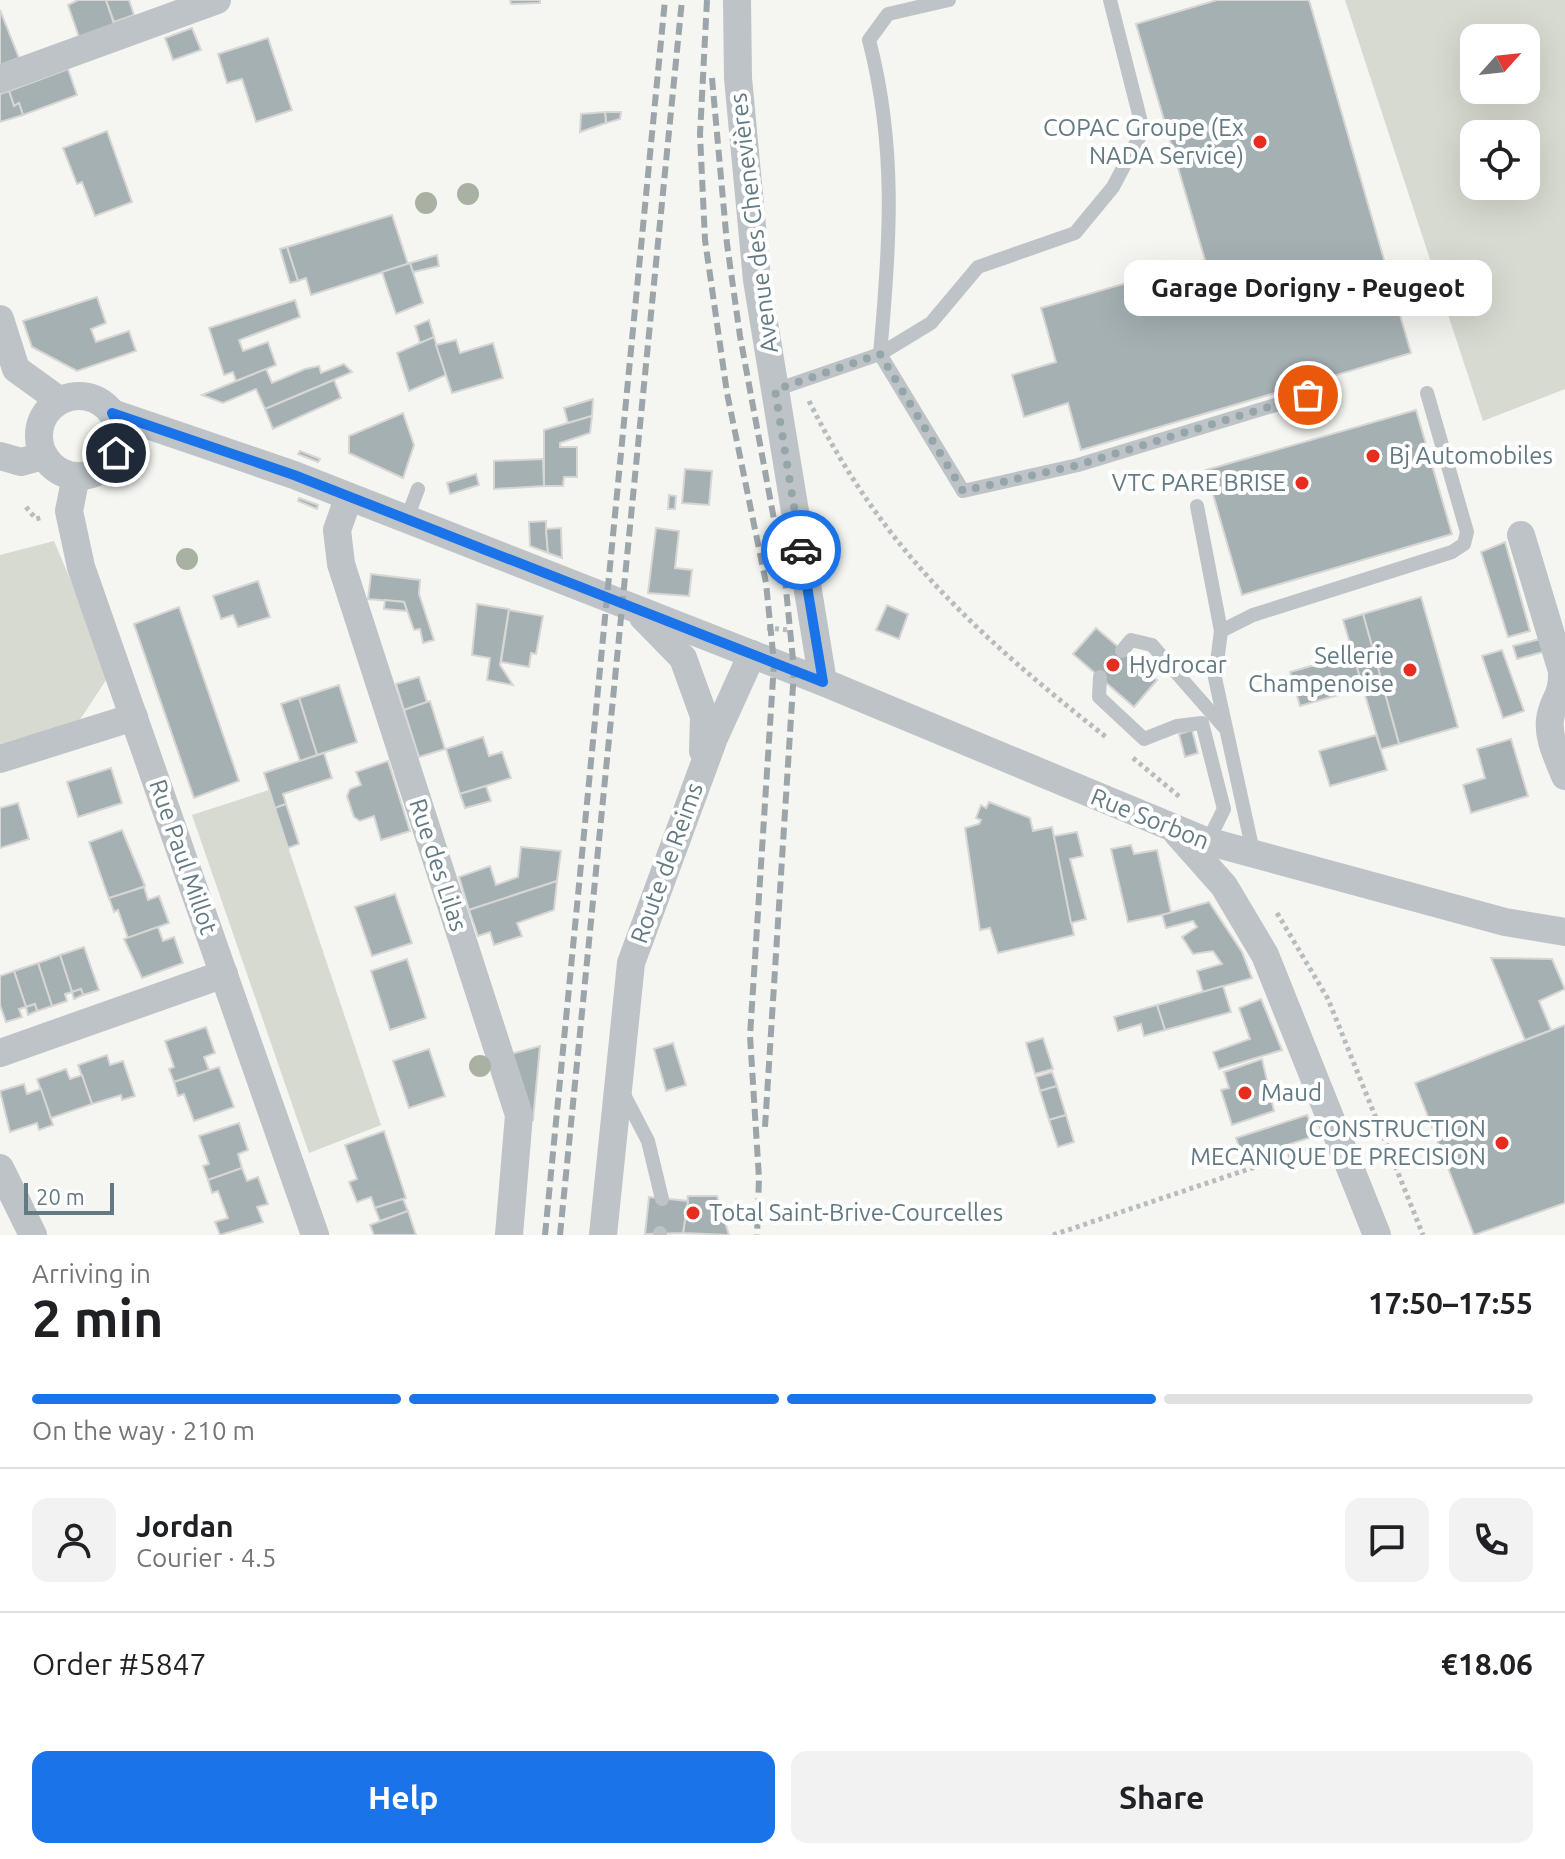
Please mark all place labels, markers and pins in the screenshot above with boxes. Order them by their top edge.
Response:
place label: COPAC Groupe (Ex NADA Service) [1043,114,1244,169]
marker: COPAC Groupe (Ex NADA Service) [1251,133,1269,151]
callout: Garage Dorigny - Peugeot [1124,259,1492,315]
pin [1274,361,1342,429]
pin [82,419,150,487]
place label: Bj Automobiles [1389,442,1553,469]
marker: Bj Automobiles [1364,447,1382,465]
place label: VTC PARE BRISE [1112,469,1286,496]
marker: VTC PARE BRISE [1293,474,1311,492]
place label: Sellerie Champenoise [1248,642,1394,697]
place label: Hydrocar [1129,651,1227,678]
marker: Hydrocar [1104,656,1122,674]
marker: Sellerie Champenoise [1401,661,1419,679]
place label: Maud [1261,1079,1322,1106]
marker: Maud [1236,1084,1254,1102]
place label: CONSTRUCTION MECANIQUE DE PRECISION [1190,1115,1486,1170]
marker: CONSTRUCTION MECANIQUE DE PRECISION [1493,1134,1511,1152]
place label: Total Saint-Brive-Courcelles [709,1199,1003,1226]
marker: Total Saint-Brive-Courcelles [684,1204,702,1222]

